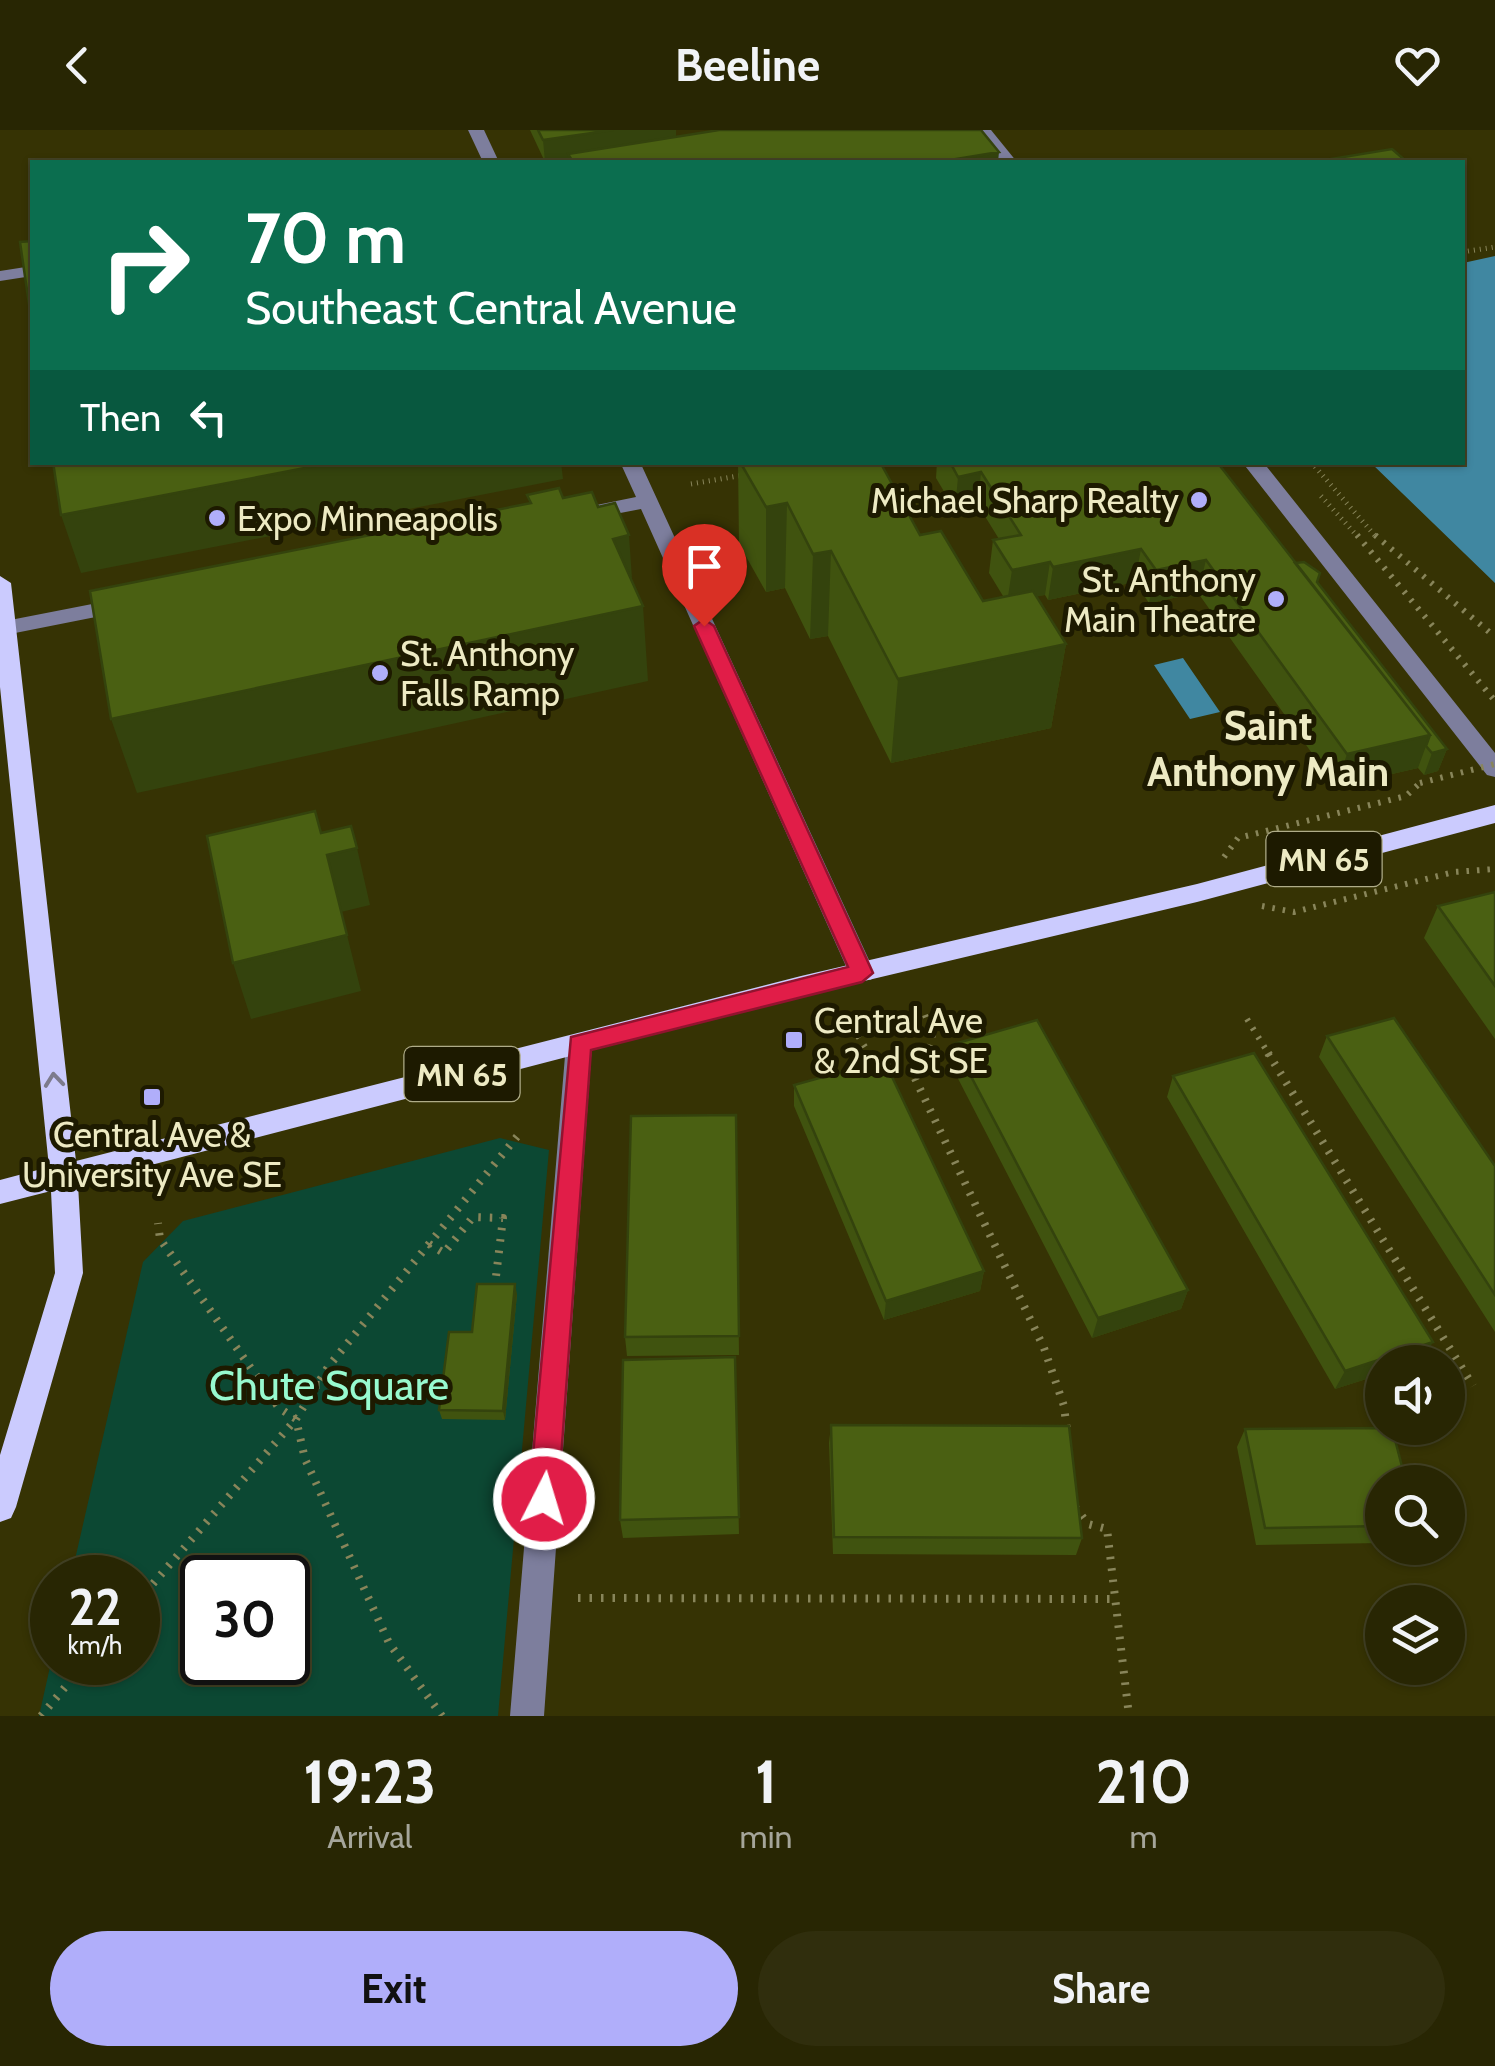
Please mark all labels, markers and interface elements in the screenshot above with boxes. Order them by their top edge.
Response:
icon: back [50,38,105,93]
text: Beeline [675,38,820,92]
icon: heart [1390,38,1445,93]
text: 70 m [245,195,406,281]
icon: right [80,200,210,330]
text: Southeast Central Avenue [245,281,737,335]
icon: left [181,390,236,445]
text: Then [80,394,161,441]
place label: Michael Sharp Realty [871,479,1179,522]
marker: Michael Sharp Realty [1188,489,1210,511]
place label: Expo Minneapolis [237,497,498,540]
marker: Expo Minneapolis [206,507,228,529]
pin [662,524,747,627]
icon: arrive [677,539,732,594]
place label: St. Anthony Main Theatre [1064,558,1256,641]
marker: St. Anthony Main Theatre [1265,588,1287,610]
place label: St. Anthony Falls Ramp [400,632,575,715]
marker: St. Anthony Falls Ramp [369,662,391,684]
district label: Saint Anthony Main [1147,701,1389,796]
road number: MN 65 [1266,832,1382,886]
place label: Central Ave & 2nd St SE [814,999,988,1082]
marker: Central Ave & 2nd St SE [783,1029,805,1051]
road number: MN 65 [404,1047,520,1101]
one-way arrow [44,1072,65,1088]
marker: Central Ave & University Ave SE [141,1086,163,1108]
place label: Central Ave & University Ave SE [22,1113,282,1196]
map controls [1365,1345,1465,1685]
button: sound [1365,1345,1465,1445]
park label: Chute Square [209,1359,449,1411]
position arrow [492,1447,596,1551]
button: search [1365,1465,1465,1565]
speed limit sign: 30 [180,1555,310,1685]
text: 22 [69,1577,121,1638]
button: layers [1365,1585,1465,1685]
text: km/h [68,1630,122,1660]
text: 19:23 [303,1745,436,1818]
text: 1 [755,1745,777,1818]
text: 210 [1096,1745,1192,1818]
text: Arrival [327,1817,412,1856]
text: min [740,1817,792,1856]
text: m [1130,1817,1158,1856]
button: Exit [50,1931,738,2046]
button: Share [758,1931,1445,2046]

